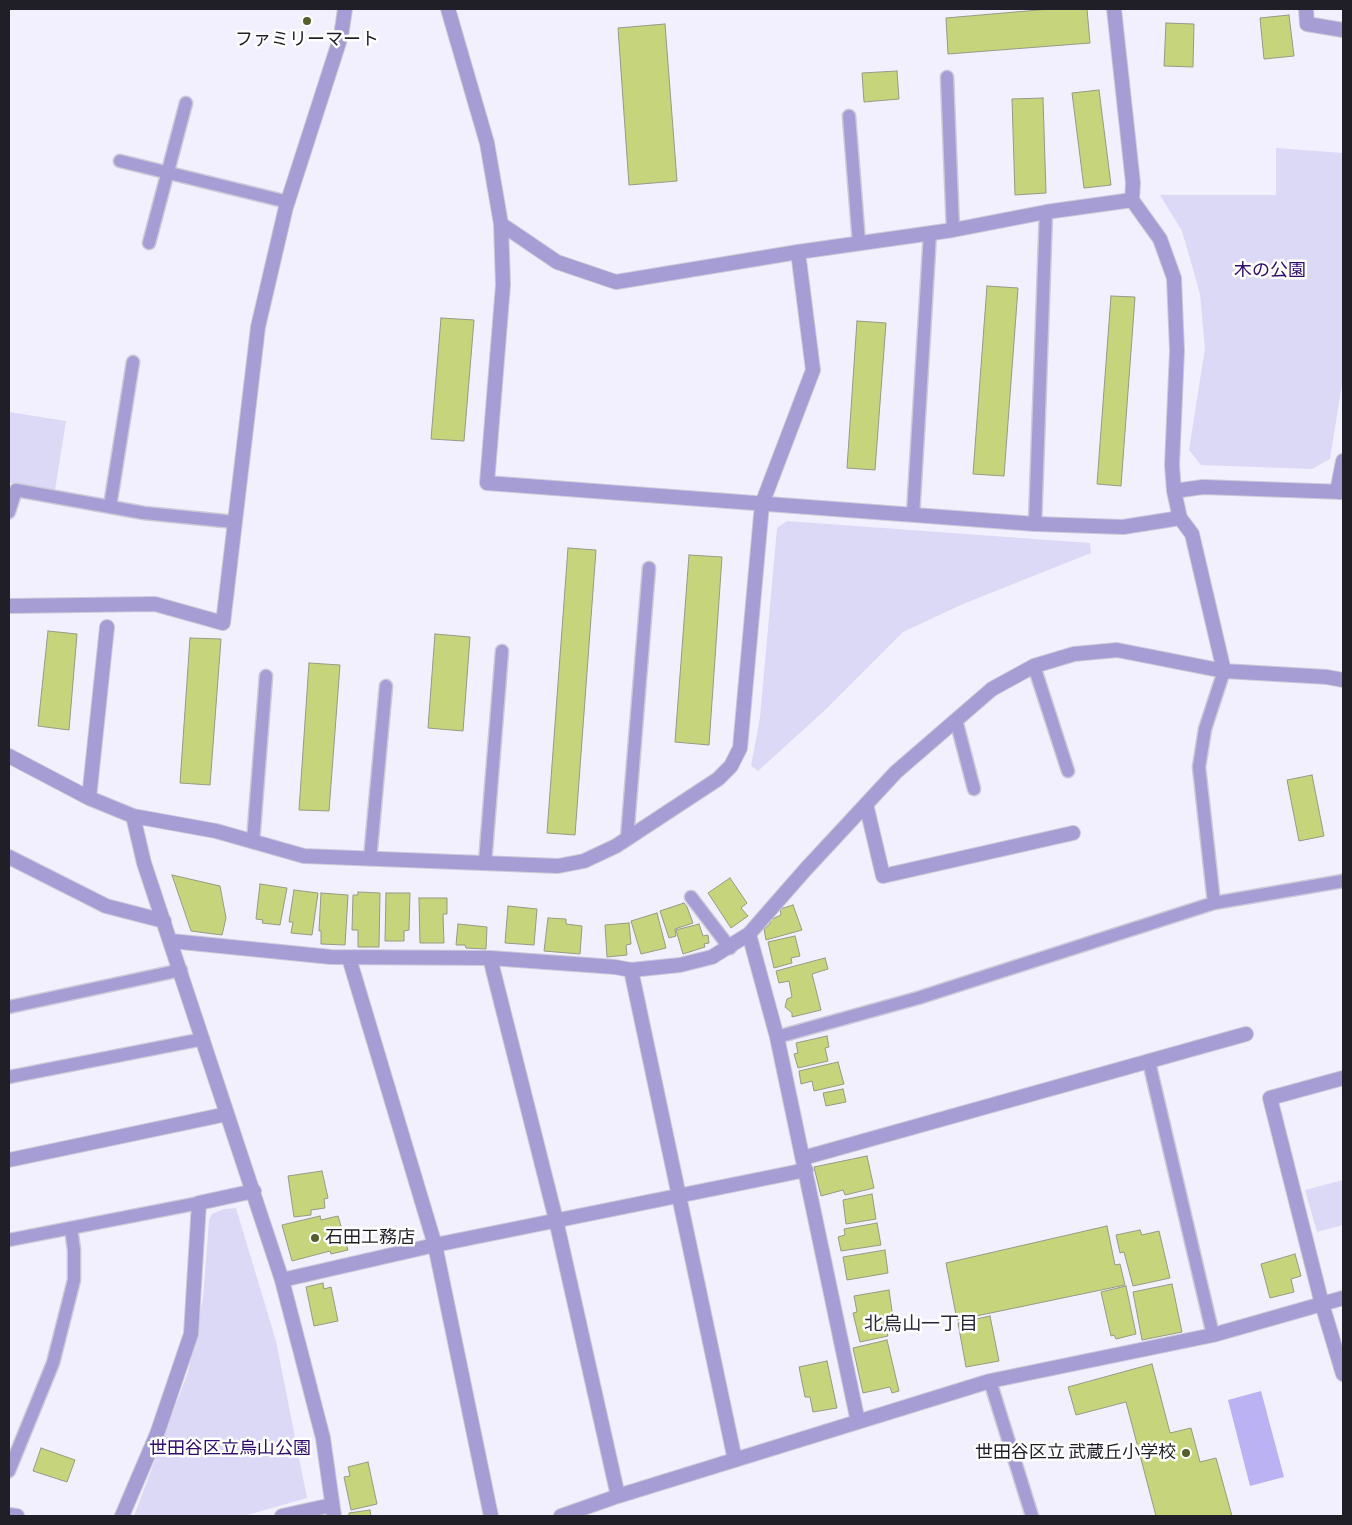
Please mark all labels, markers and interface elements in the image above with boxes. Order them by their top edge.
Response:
marker: ファミリーマート [301,15,313,27]
place label: ファミリーマート [235,29,379,51]
park label: 木の公園 [1234,260,1306,282]
place label: 石田工務店 [325,1227,415,1249]
marker: 石田工務店 [309,1232,321,1244]
district label: 北烏山一丁目 [864,1313,978,1335]
park label: 世田谷区立烏山公園 [149,1438,311,1460]
place label: 世田谷区立 武蔵丘小学校 [975,1442,1176,1464]
marker: 世田谷区立 武蔵丘小学校 [1180,1447,1192,1459]

